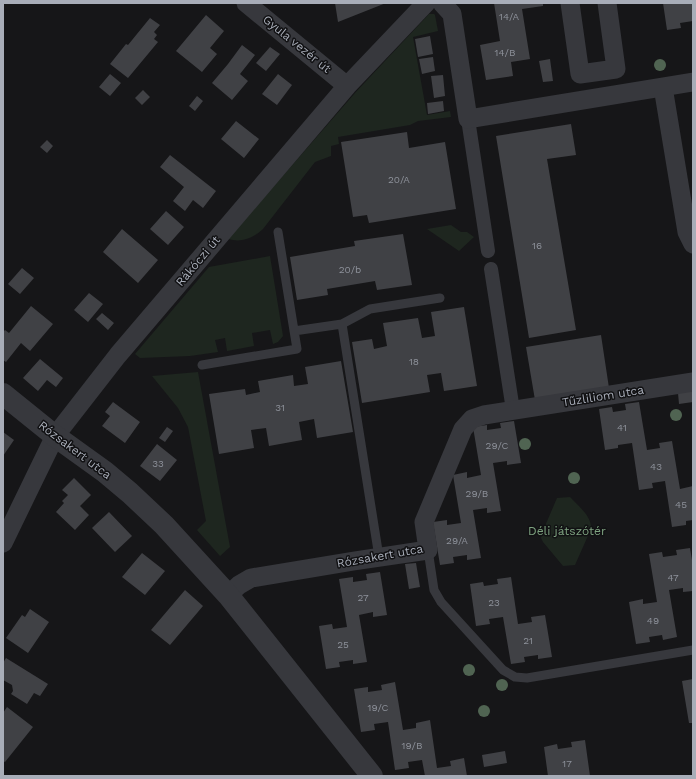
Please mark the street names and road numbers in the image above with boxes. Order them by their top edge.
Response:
street label: Gyula vezér út [260,12,334,76]
street label: Rákóczi út [173,233,223,289]
street label: Tűzliliom utca [561,383,645,409]
street label: Rózsakert utca [36,418,114,482]
street label: Rózsakert utca [336,541,425,570]

